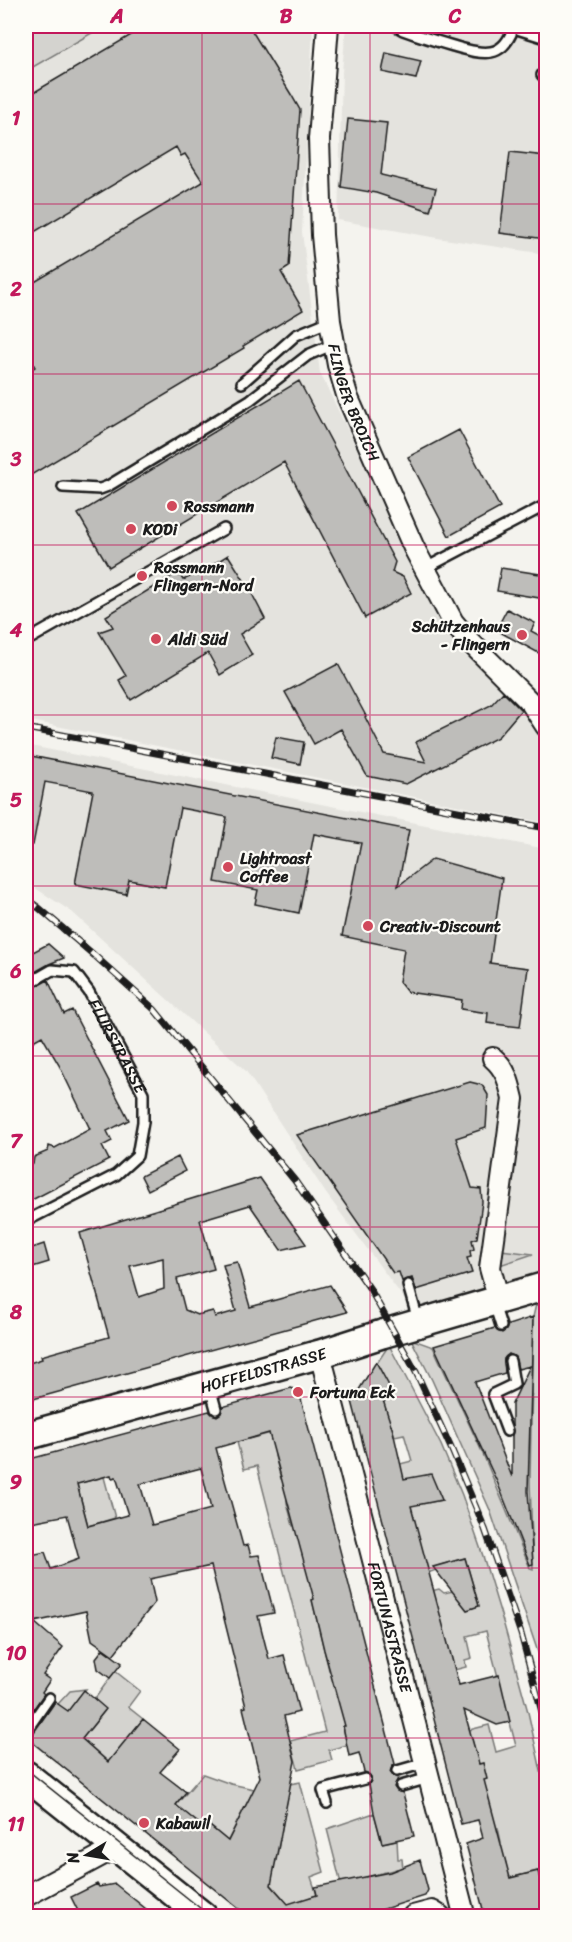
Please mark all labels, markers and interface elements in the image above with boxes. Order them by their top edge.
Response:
text: A [109,0,124,34]
text: B [280,0,293,34]
text: C [448,0,462,34]
text: 1 [12,101,21,136]
text: 2 [9,272,22,307]
street label: FLINGER BROICH [319,341,388,467]
text: 3 [10,442,22,477]
place label: Rossmann [183,492,255,521]
marker: Rossmann [165,499,179,513]
place label: KODi [142,515,179,544]
marker: KODi [124,522,138,536]
place label: Rossmann Flingern-Nord [153,553,255,600]
marker: Rossmann Flingern-Nord [135,569,149,583]
place label: Schützenhaus - Flingern [411,612,511,659]
text: 4 [9,613,23,648]
place label: Aldi Süd [167,625,229,654]
marker: Schützenhaus - Flingern [515,628,529,642]
marker: Aldi Süd [149,632,163,646]
text: 5 [10,783,22,818]
place label: Lightroast Coffee [239,844,313,891]
marker: Lightroast Coffee [221,860,235,874]
place label: Creativ-Discount [379,912,501,941]
marker: Creativ-Discount [361,919,375,933]
text: 6 [9,954,22,989]
street label: FLURSTRASSE [80,993,155,1100]
text: 7 [10,1124,23,1159]
text: 8 [9,1295,23,1330]
street label: HOFFELDSTRASSE [197,1339,331,1402]
place label: Fortuna Eck [309,1378,396,1407]
marker: Fortuna Eck [291,1385,305,1399]
text: 9 [10,1465,22,1500]
street label: FORTUNASTRASSE [359,1559,421,1697]
text: 10 [5,1636,27,1671]
text: 11 [7,1807,25,1842]
place label: Kabawil [155,1809,212,1838]
marker: Kabawil [137,1816,151,1830]
north arrow [57,1825,117,1885]
text: N [57,1849,88,1867]

